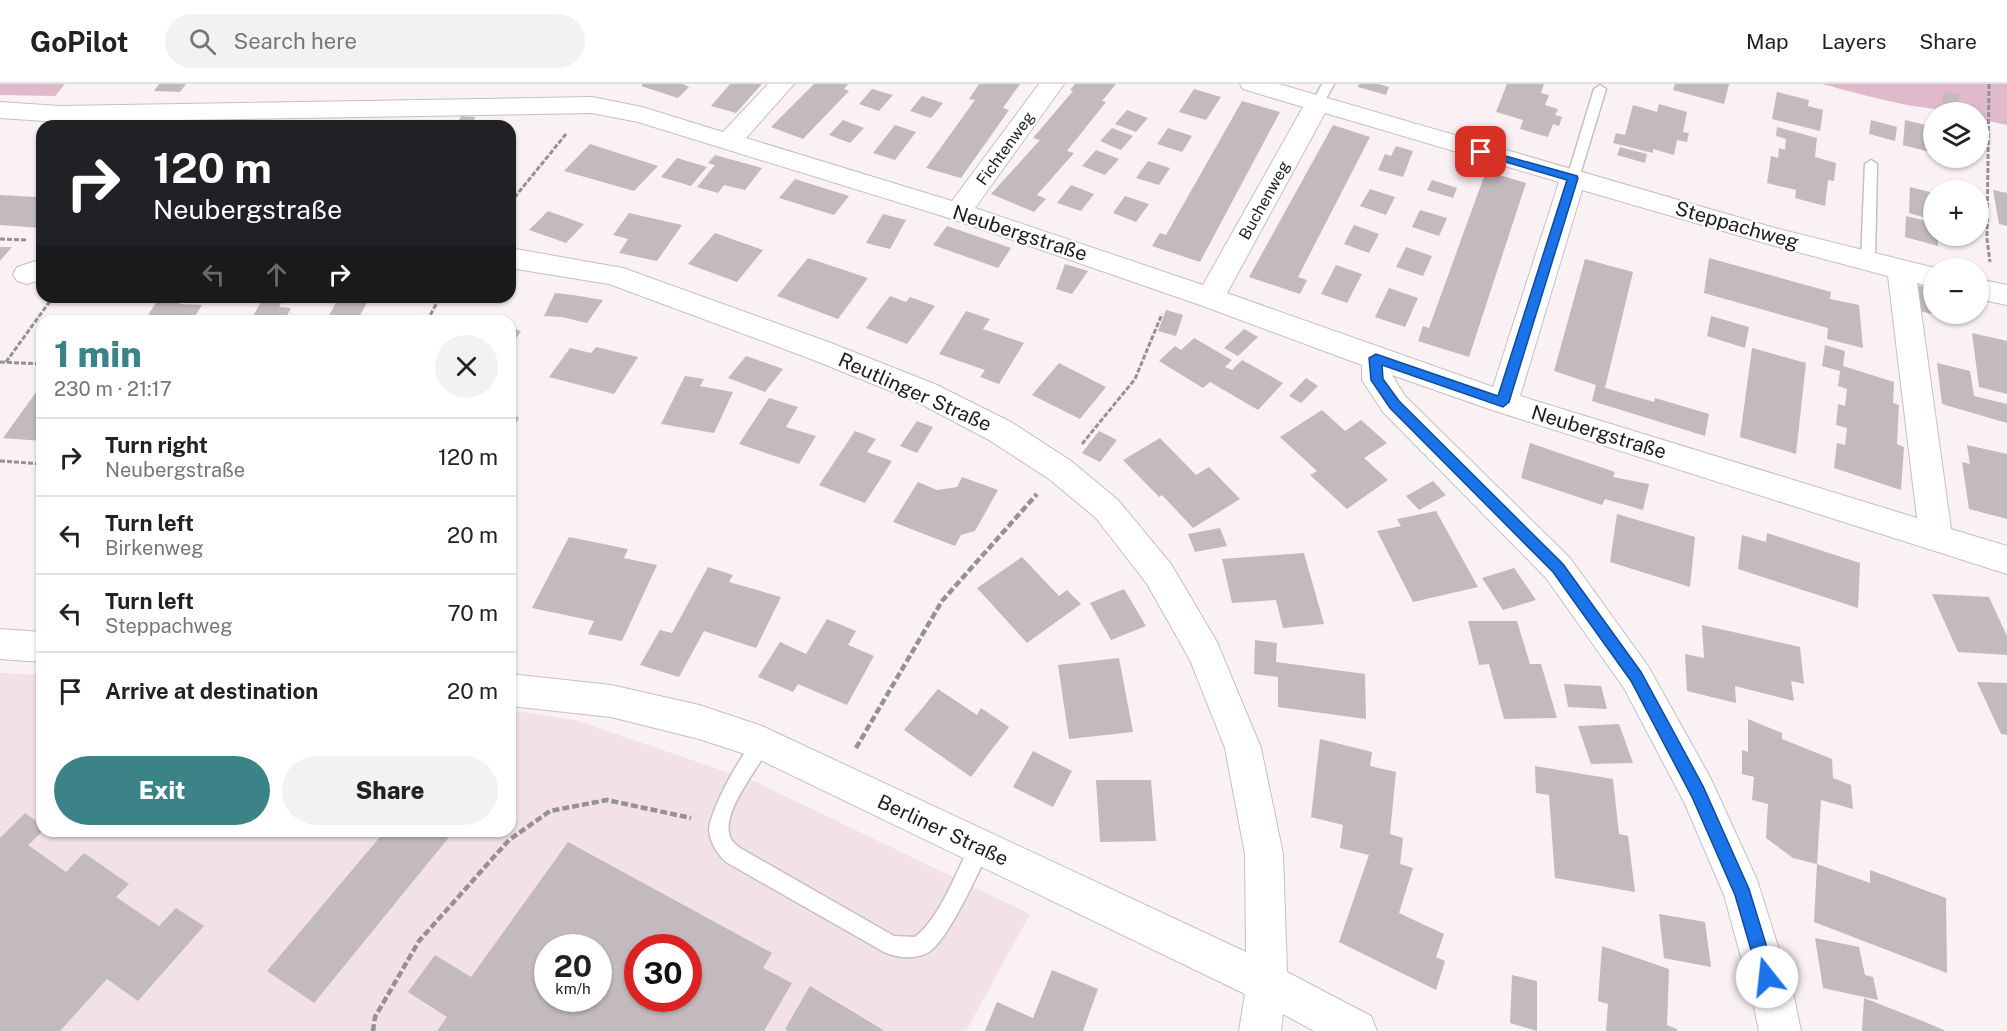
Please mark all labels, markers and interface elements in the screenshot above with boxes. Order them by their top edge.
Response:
search box [165,14,585,68]
text: GoPilot [30,25,129,58]
icon: search [186,25,219,58]
text: Search here [234,28,357,54]
text: Map [1746,29,1789,54]
text: Layers [1822,29,1886,54]
text: Share [1919,29,1977,54]
map controls [1923,102,1989,324]
button: layers [1923,102,1989,168]
street label: Fichtenweg [972,108,1038,189]
pin [1455,126,1506,177]
icon: arrive [1464,135,1497,168]
text: 120 m [153,143,272,192]
icon: right [54,144,132,222]
street label: Buchenweg [1235,157,1294,243]
button: + [1923,180,1989,246]
text: Neubergstraße [153,193,342,225]
street label: Steppachweg [1672,196,1802,254]
street label: Neubergstraße [950,200,1090,266]
icon: left [197,258,230,291]
icon: ahead [260,258,293,291]
icon: right [323,258,356,291]
button: − [1923,258,1989,324]
text: 1 min [54,333,142,375]
button: close [435,335,498,398]
street label: Reutlinger Straße [835,347,995,437]
text: 230 m · 21:17 [54,377,172,401]
street label: Neubergstraße [1528,400,1670,464]
text: Turn right [105,432,208,458]
icon: right [54,441,87,474]
text: 120 m [438,444,498,470]
text: Neubergstraße [105,458,245,482]
text: Turn left [105,510,194,536]
icon: left [54,519,87,552]
text: 20 m [447,522,498,548]
text: Birkenweg [105,536,204,560]
text: Turn left [105,588,194,614]
icon: left [54,597,87,630]
text: 70 m [447,600,498,626]
text: Steppachweg [105,614,233,638]
icon: arrive [54,675,87,708]
text: Arrive at destination [105,678,318,704]
text: 20 m [447,678,498,704]
button: Exit [54,756,270,825]
button: Share [282,756,498,825]
street label: Berliner Straße [874,789,1012,871]
speed limit sign: 30 [624,934,702,1012]
position arrow [1735,945,1799,1009]
text: 20 [554,948,592,984]
text: km/h [555,980,591,997]

